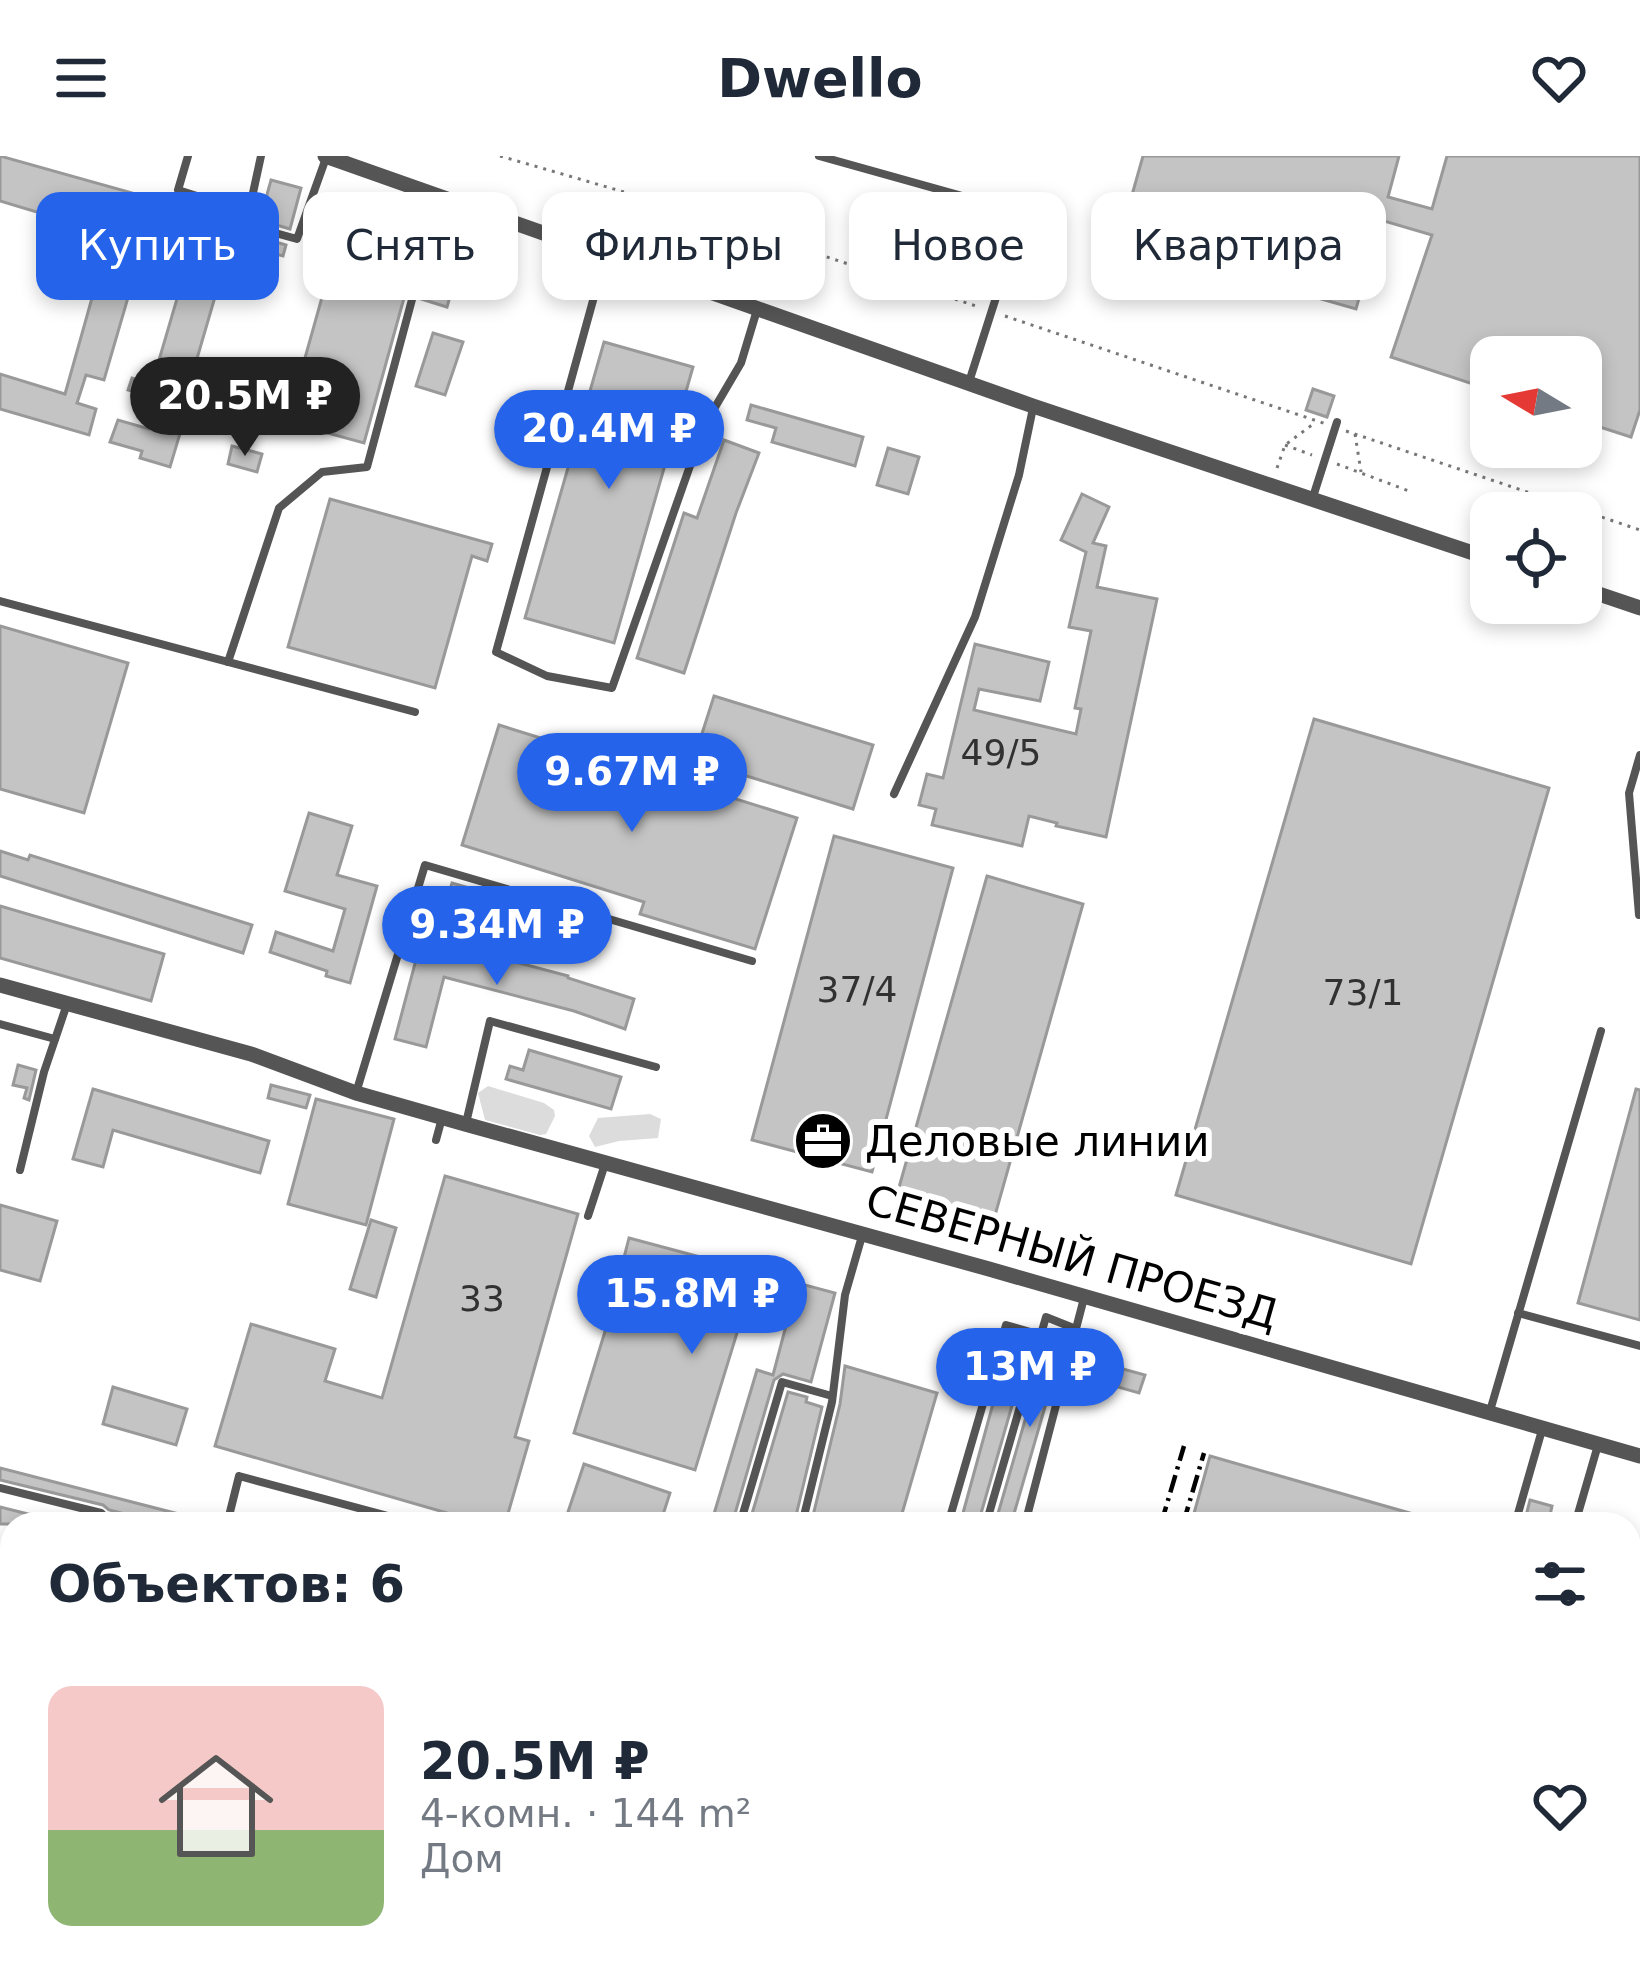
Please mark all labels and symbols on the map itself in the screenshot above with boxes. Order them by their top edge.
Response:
north arrow [1470,336,1602,468]
pin: 20.5M ₽ [134,357,356,459]
pin: 20.4M ₽ [498,390,720,492]
house number: 49/5 [961,732,1041,773]
pin: 9.67M ₽ [521,733,743,835]
pin: 9.34M ₽ [386,886,608,988]
house number: 37/4 [817,969,897,1010]
house number: 73/1 [1323,972,1403,1013]
office icon: Деловые линии [792,1110,854,1172]
place label: Деловые линии [865,1117,1210,1166]
street label: СЕВЕРНЫЙ ПРОЕЗД [860,1174,1284,1339]
pin: 15.8M ₽ [581,1255,803,1357]
house number: 33 [459,1278,505,1319]
pin: 13M ₽ [946,1328,1114,1430]

